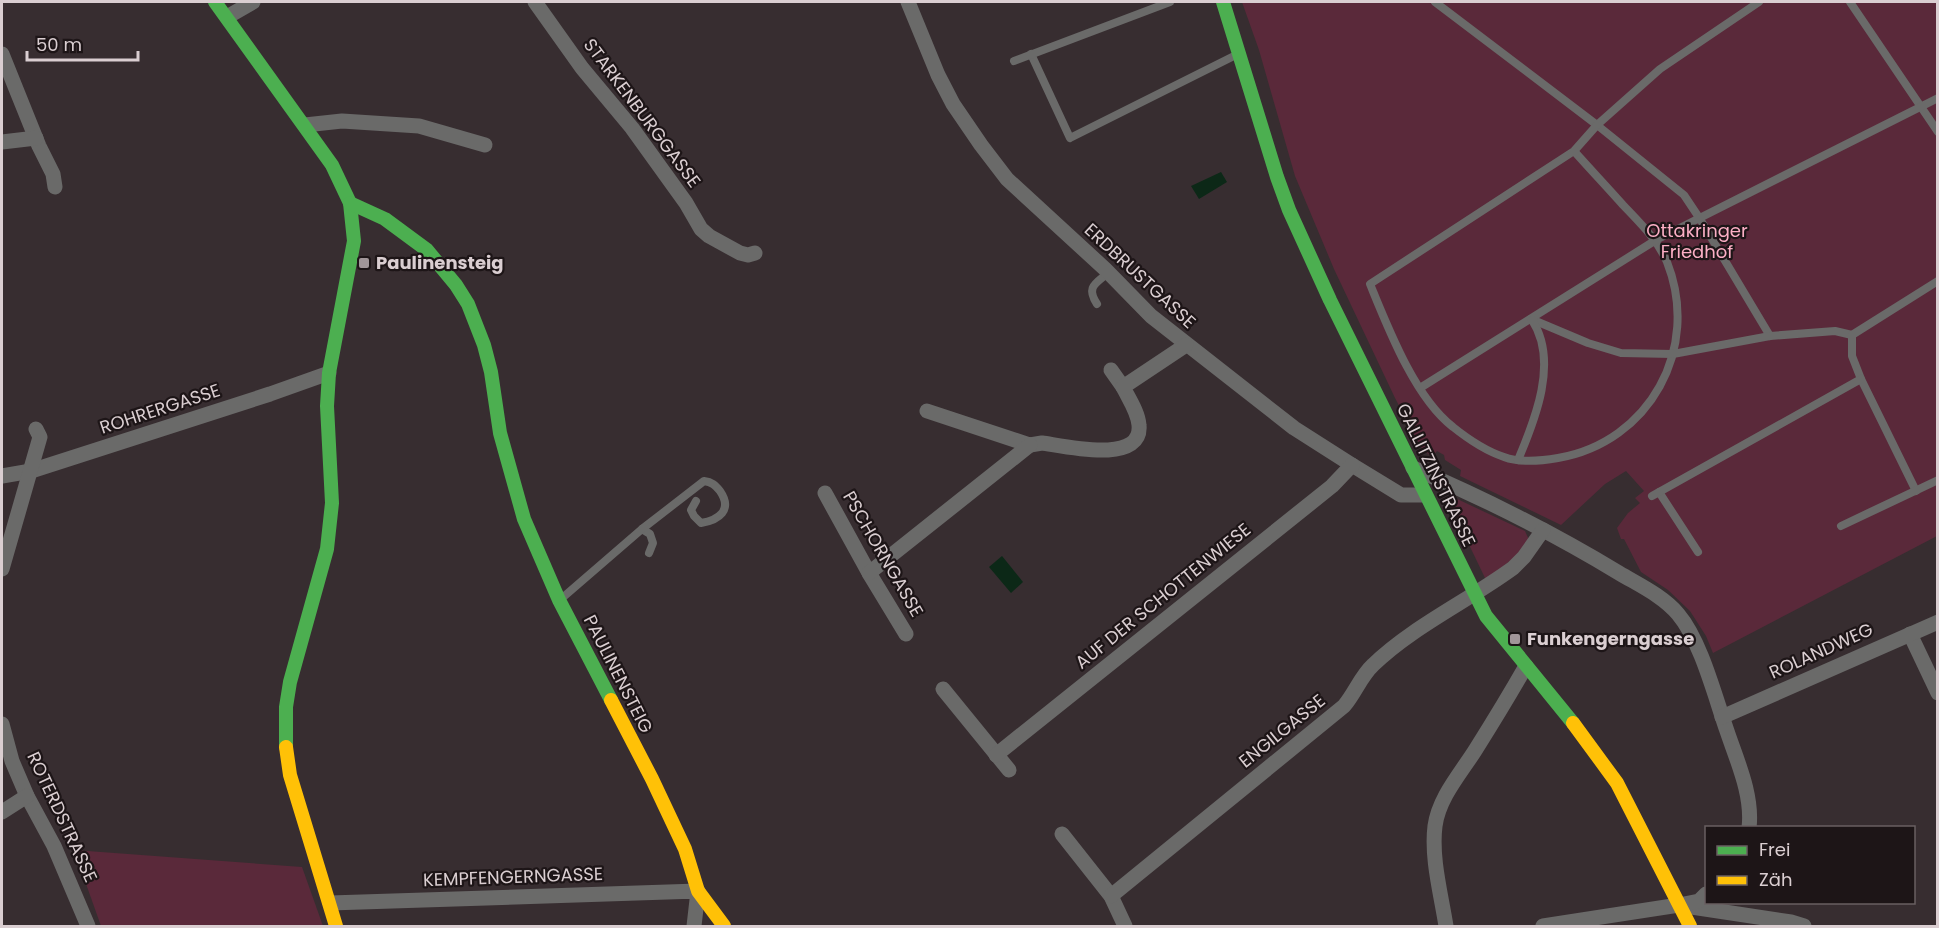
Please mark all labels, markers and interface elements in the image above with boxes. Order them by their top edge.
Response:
scale bar [27,24,138,62]
text: 50 m [36,32,82,57]
street label: STARKENBURGGASSE [578,33,707,192]
street label: ERDBRUSTGASSE [1079,217,1201,334]
park label: Ottakringer Friedhof [1646,218,1748,264]
place label: Paulinensteig [376,250,504,275]
marker: Paulinensteig [357,256,371,270]
street label: ROHRERGASSE [96,377,223,440]
street label: GALLITZINSTRASSE [1391,399,1482,551]
street label: PSCHORNGASSE [837,486,930,621]
street label: AUF DER SCHOTTENWIESE [1070,517,1256,674]
street label: PAULINENSTEIG [578,610,659,737]
street label: ROLANDWEG [1765,617,1877,685]
place label: Funkengerngasse [1527,626,1694,651]
marker: Funkengerngasse [1508,632,1522,646]
street label: ENGILGASSE [1233,688,1330,773]
street label: ROTERDSTRASSE [21,747,104,886]
legend [1705,826,1915,904]
text: Frei [1759,837,1790,862]
street label: KEMPFENGERNGASSE [422,861,603,892]
text: Zäh [1759,867,1792,892]

